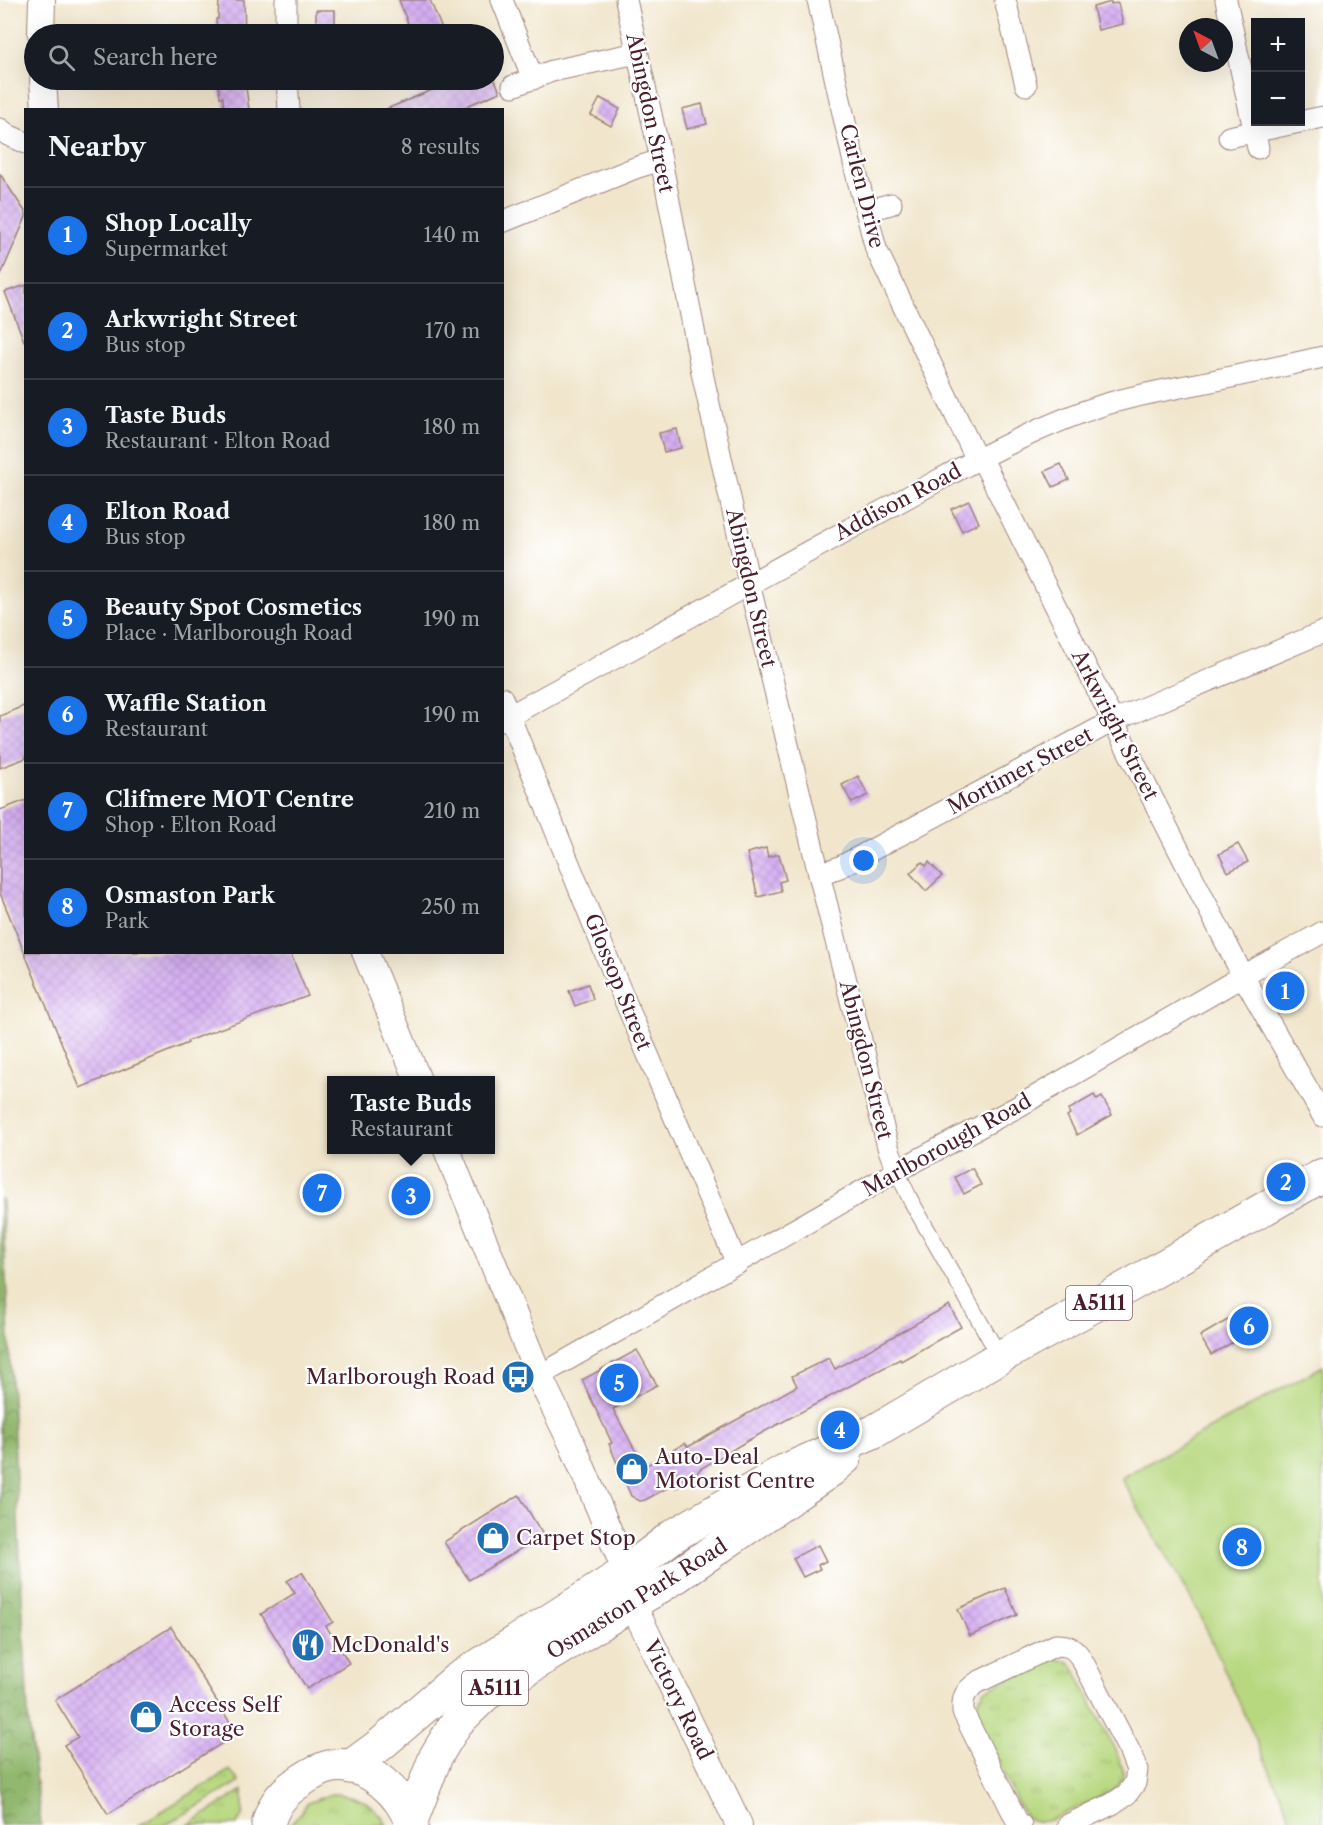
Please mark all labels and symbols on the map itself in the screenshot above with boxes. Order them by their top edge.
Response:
north arrow [1179,18,1233,72]
street label: Abingdon Street [621,30,680,196]
street label: Carlen Drive [835,121,890,251]
street label: Addison Road [829,458,966,546]
street label: Abingdon Street [721,505,782,671]
street label: Arkwright Street [1066,645,1164,805]
street label: Mortimer Street [943,721,1097,819]
your location [849,846,878,875]
street label: Glossop Street [580,910,657,1054]
pin: 1 [1266,968,1304,1014]
street label: Abingdon Street [834,977,898,1142]
street label: Marlborough Road [858,1088,1036,1201]
pin: 2 [1266,1160,1306,1204]
pin: 7 [302,1170,342,1216]
pin: 3 [392,1174,430,1218]
road number: A5111 [1066,1286,1132,1320]
pin: 6 [1230,1304,1268,1348]
bus stop icon: Marlborough Road [500,1359,536,1395]
pin: 5 [600,1360,638,1406]
place label: Marlborough Road [306,1364,495,1389]
pin: 4 [820,1408,860,1452]
place label: Auto-Deal Motorist Centre [654,1444,815,1493]
shop icon: Auto-Deal Motorist Centre [614,1451,650,1487]
shop icon: Carpet Stop [475,1520,511,1556]
pin: 8 [1222,1524,1262,1570]
place label: Carpet Stop [516,1525,636,1550]
street label: Osmaston Park Road [542,1533,732,1664]
restaurant icon: McDonald's [290,1627,326,1663]
place label: McDonald's [331,1632,449,1657]
street label: Victory Road [638,1635,718,1764]
road number: A5111 [462,1671,528,1705]
place label: Access Self Storage [168,1692,283,1741]
shop icon: Access Self Storage [128,1699,164,1735]

